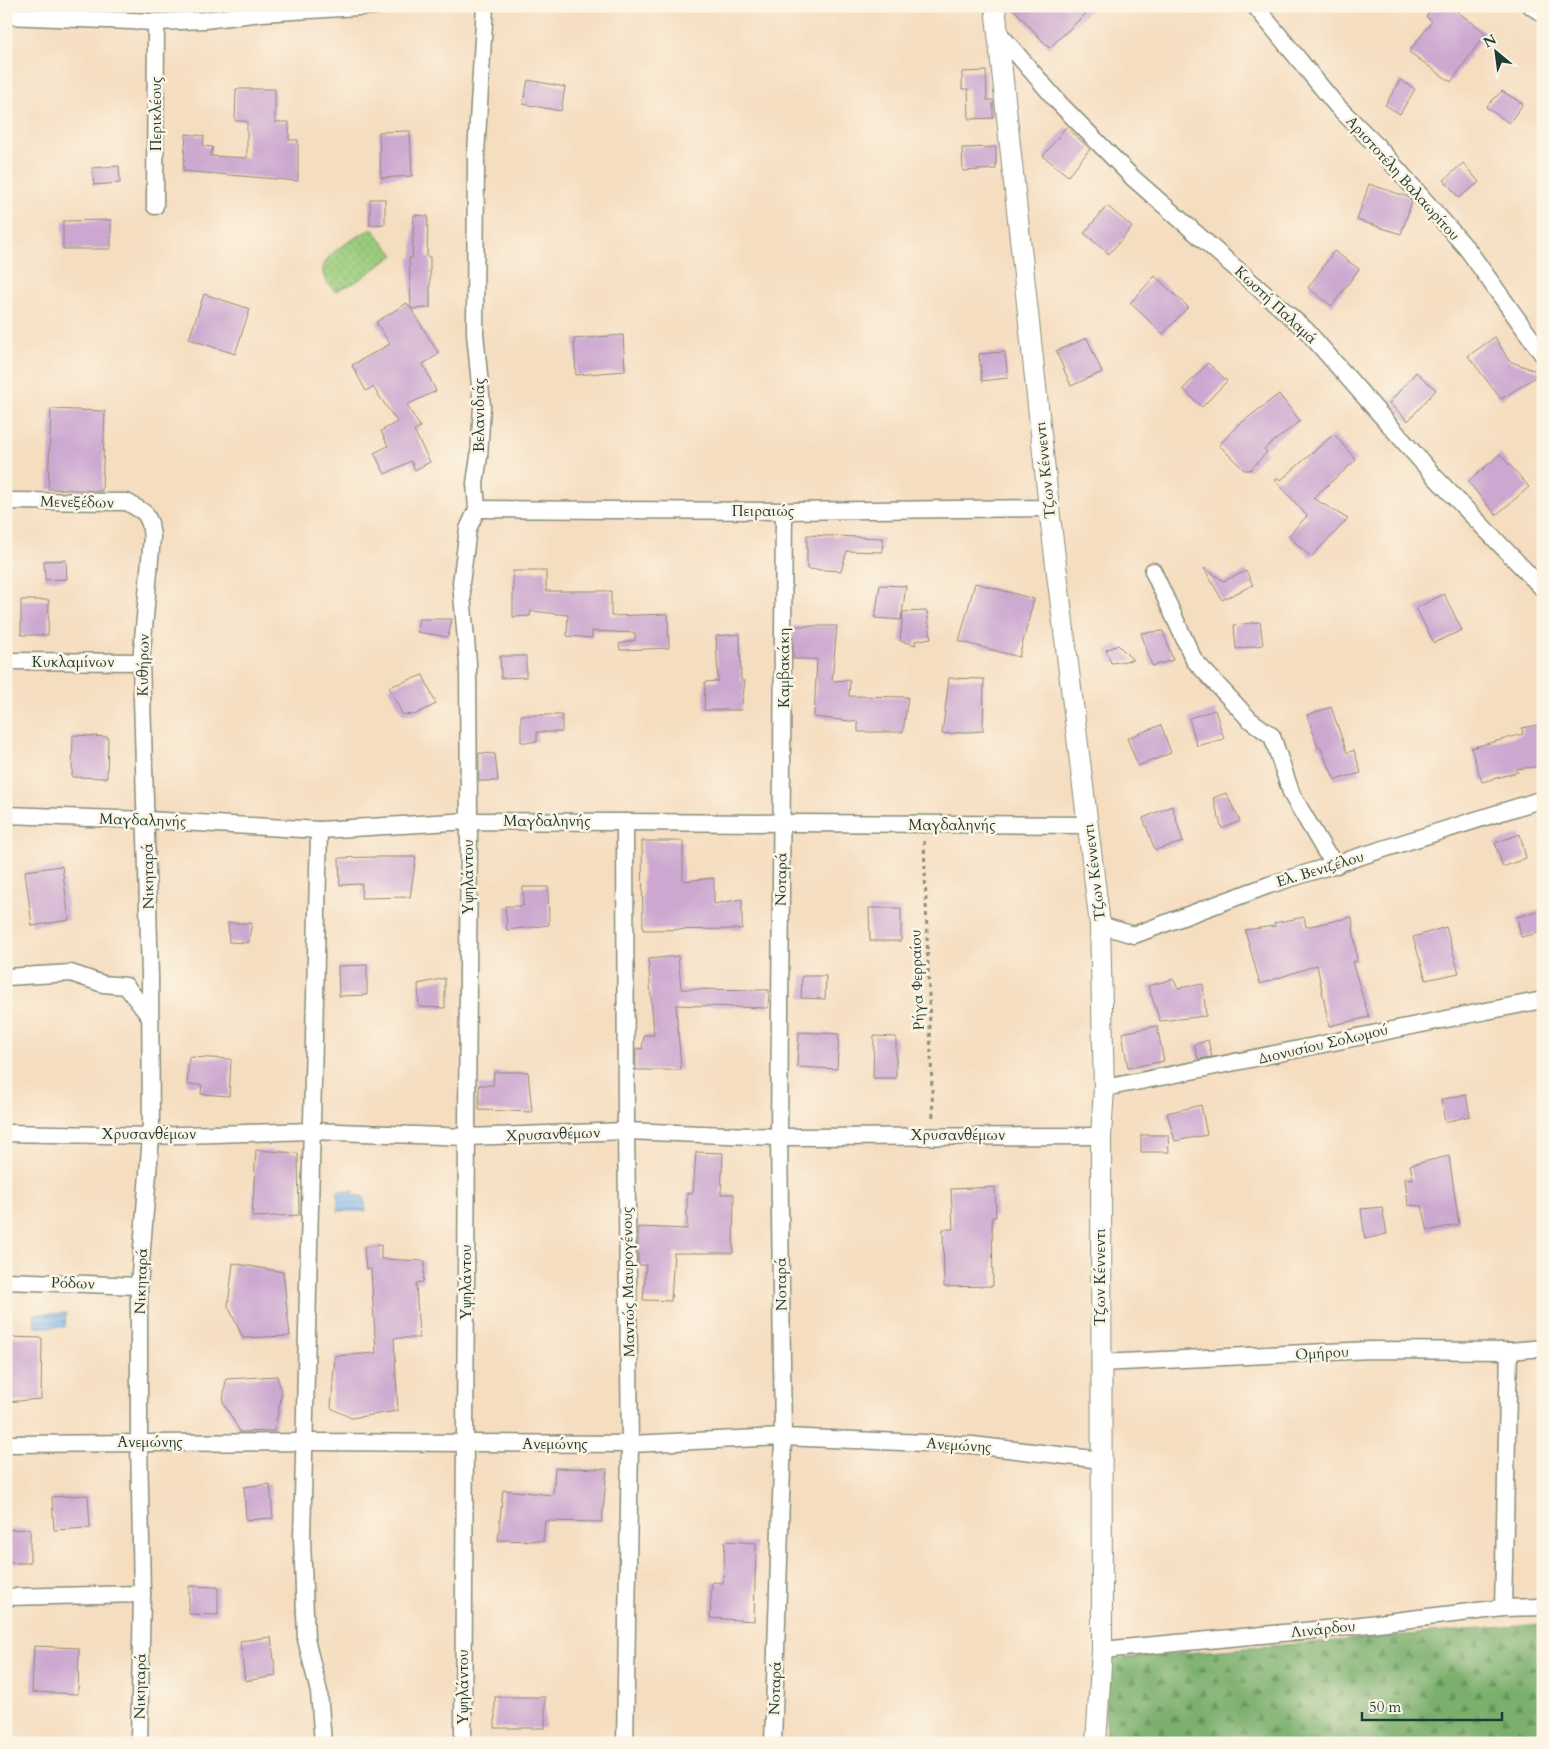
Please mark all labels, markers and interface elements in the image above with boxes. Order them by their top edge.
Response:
north arrow [1472,28,1522,78]
text: N [1480,30,1500,52]
street label: Περικλέους [146,76,166,151]
street label: Αριστοτέλη Βαλαωρίτου [1342,111,1464,245]
street label: Κωστή Παλαμά [1230,261,1322,349]
street label: Βελανιδιάς [469,377,489,452]
street label: Τζων Κέννεντι [1030,420,1060,520]
street label: Μενεξέδων [40,491,114,513]
street label: Πειραιώς [732,501,795,521]
street label: Καμβακάκη [774,628,794,708]
street label: Κυθήρων [132,634,154,696]
street label: Κυκλαμίνων [32,652,114,672]
street label: Μαγδαληνής [99,808,188,832]
street label: Μαγδαληνής [503,811,591,831]
street label: Μαγδαληνής [908,815,996,835]
street label: Τζων Κέννεντι [1078,822,1110,922]
street label: Υψηλάντου [458,839,478,915]
street label: Νικηταρά [137,842,159,910]
street label: Ελ. Βενιζέλου [1274,846,1366,892]
street label: Νοταρά [771,852,791,906]
street label: Ρήγα Φερραίου [905,929,929,1031]
street label: Διονυσίου Σολωμού [1256,1019,1390,1069]
street label: Χρυσανθέμων [505,1122,601,1146]
street label: Χρυσανθέμων [102,1124,196,1144]
street label: Χρυσανθέμων [911,1125,1005,1145]
street label: Μαντώς Μαυρογένους [617,1206,639,1358]
street label: Τζων Κέννεντι [1090,1228,1110,1326]
street label: Υψηλάντου [456,1244,476,1320]
street label: Νικηταρά [130,1247,152,1315]
street label: Νοταρά [771,1257,791,1311]
street label: Ρόδων [51,1272,95,1294]
street label: Ομήρου [1295,1342,1349,1364]
street label: Ανεμώνης [117,1432,183,1452]
street label: Ανεμώνης [926,1433,993,1457]
street label: Ανεμώνης [522,1434,588,1454]
street label: Λινάρδου [1290,1616,1356,1642]
street label: Υψηλάντου [453,1649,473,1725]
street label: Νικηταρά [129,1652,151,1720]
street label: Νοταρά [764,1661,786,1715]
scale bar [1362,1689,1502,1721]
text: 50 m [1369,1697,1401,1717]

